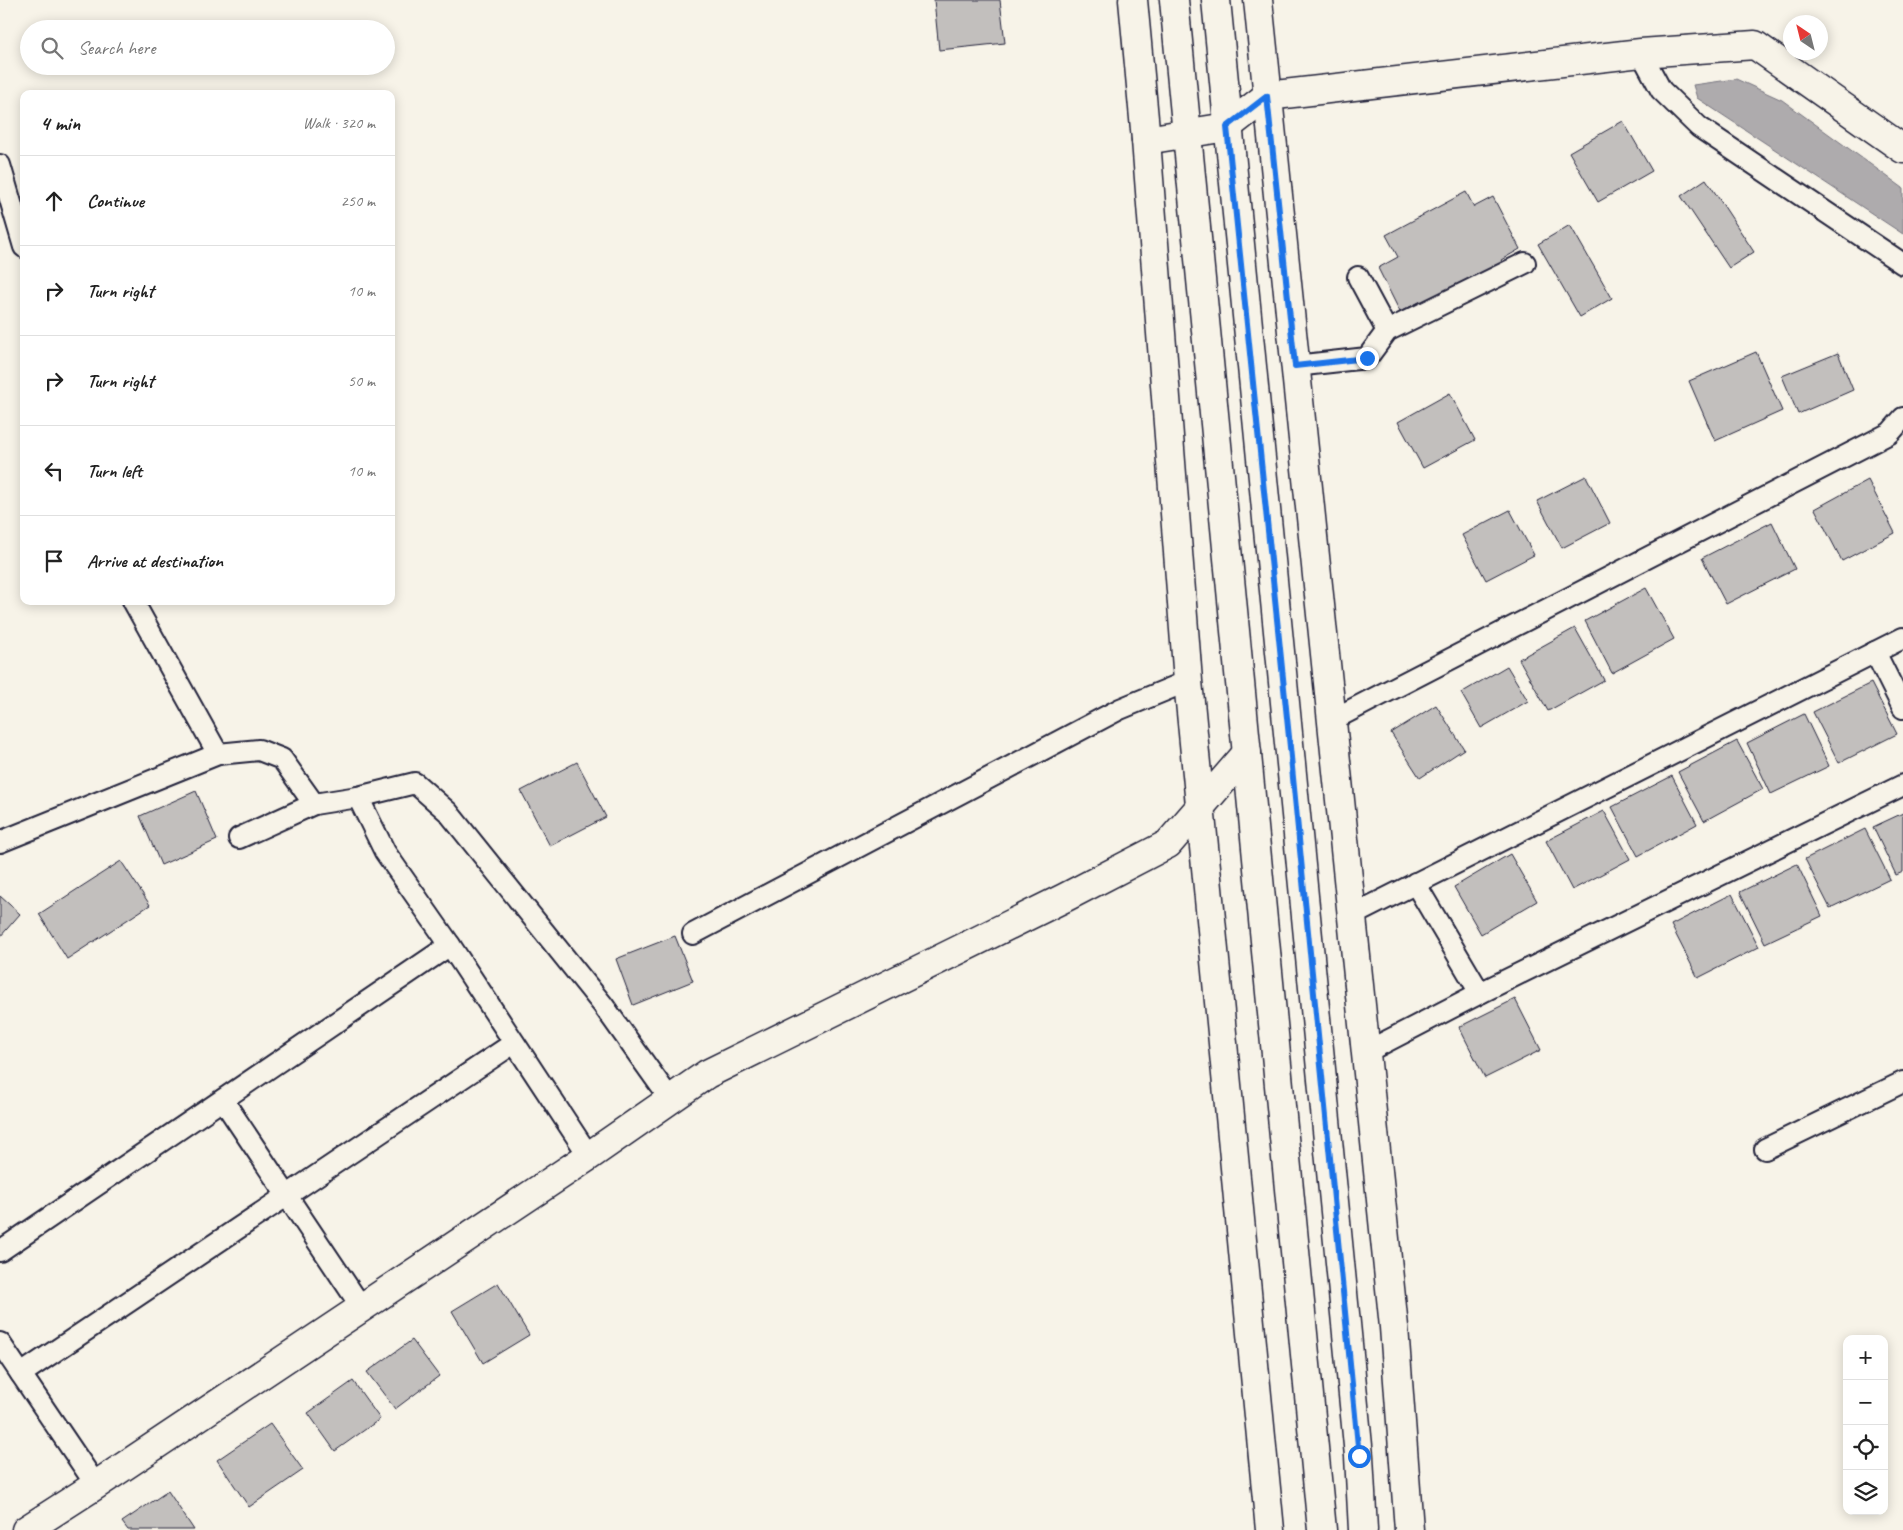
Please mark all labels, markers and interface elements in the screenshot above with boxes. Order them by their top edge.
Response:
north arrow [1783,15,1828,60]
search box [20,20,395,75]
icon: search [38,34,66,62]
text: Search here [78,36,155,60]
text: 4 min [40,110,80,136]
text: Walk · 320 m [303,113,375,133]
icon: ahead [40,187,68,215]
text: Continue [87,189,144,213]
text: 250 m [341,191,375,211]
icon: right [40,277,68,305]
text: Turn right [87,279,154,303]
text: 10 m [348,281,375,301]
route end [1356,347,1379,370]
icon: right [40,367,68,395]
text: Turn right [87,369,154,393]
text: 50 m [348,371,375,391]
icon: left [40,457,68,485]
text: Turn left [87,459,142,483]
text: 10 m [348,461,375,481]
icon: arrive [40,547,68,575]
text: Arrive at destination [87,549,223,573]
map controls [1843,1335,1888,1515]
button: + [1843,1335,1888,1380]
button: − [1843,1380,1888,1425]
button: locate [1843,1425,1888,1470]
route start [1348,1445,1371,1468]
button: layers [1843,1470,1888,1515]

